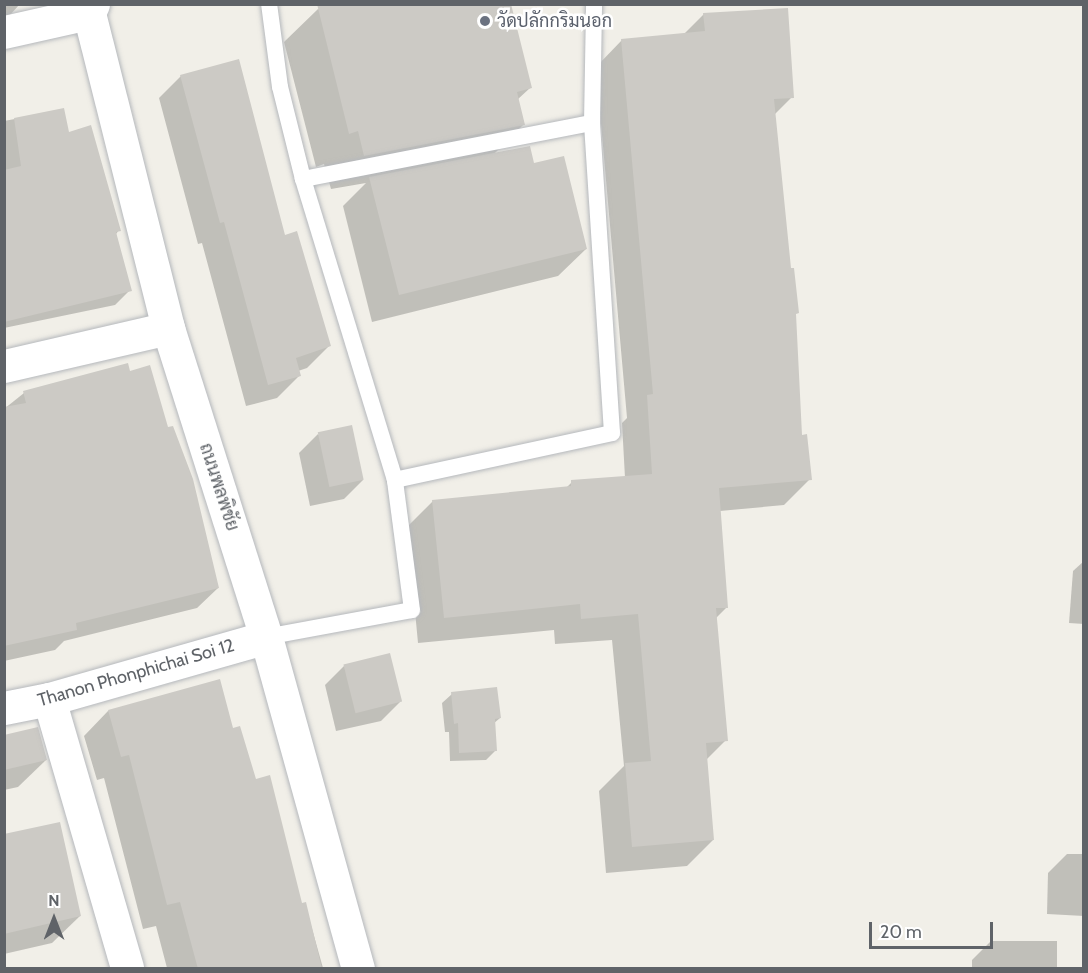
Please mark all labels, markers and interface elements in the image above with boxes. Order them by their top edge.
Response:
place label: วัดปลักกริมนอก [497,10,612,32]
marker: วัดปลักกริมนอก [478,14,492,28]
street label: ถนนพลพิชัย [195,440,243,534]
street label: Thanon Phonphichai Soi 12 [35,635,237,711]
north arrow [24,889,84,949]
text: N [48,891,60,910]
scale bar [872,910,996,948]
text: 20 m [880,921,922,943]

